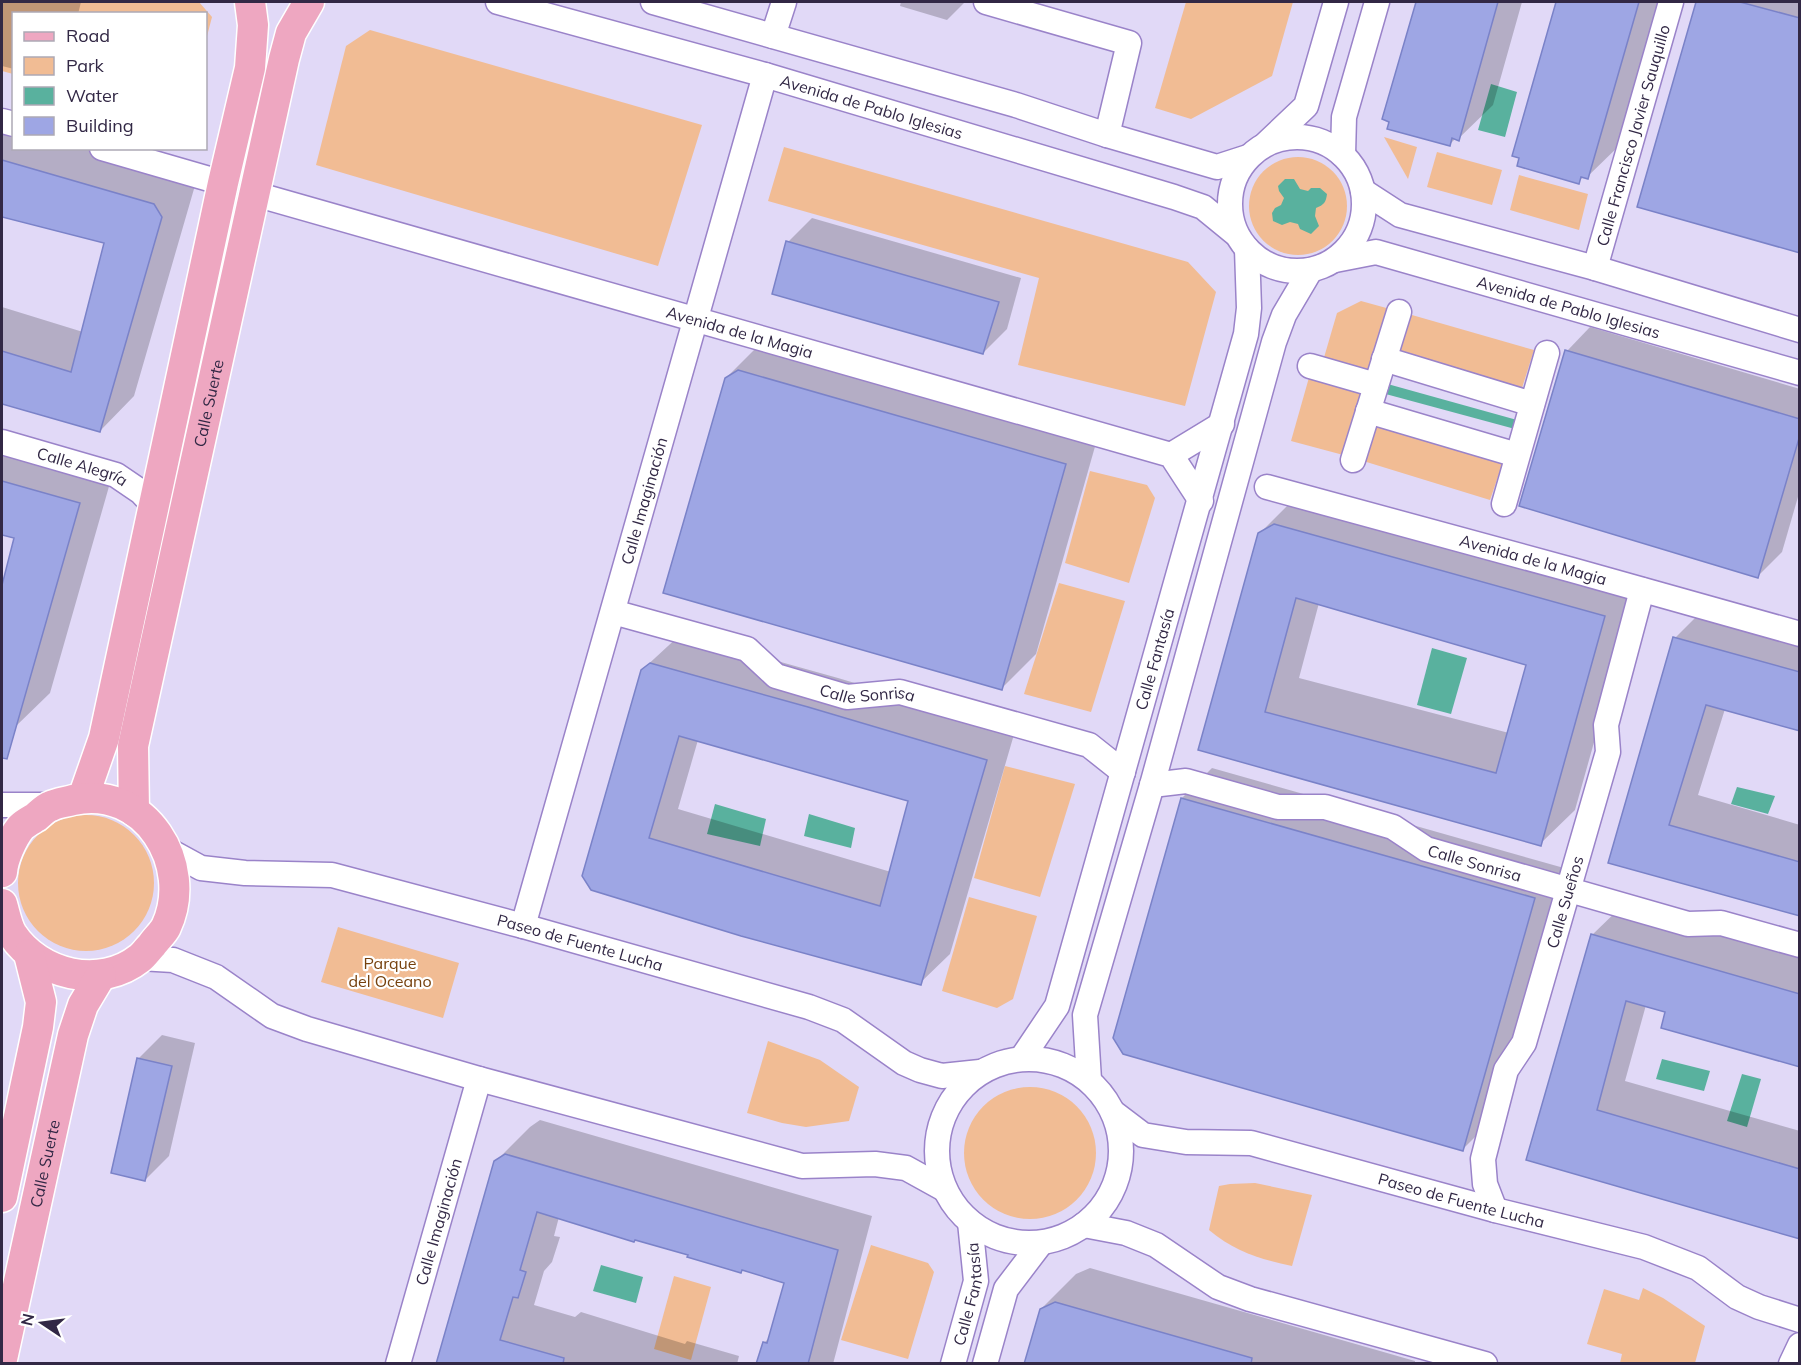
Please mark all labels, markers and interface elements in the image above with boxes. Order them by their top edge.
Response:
legend [12,12,207,150]
street label: Calle Francisco Javier Sauquillo [1592,22,1674,248]
text: Road [66,24,110,47]
text: Park [66,54,105,77]
street label: Avenida de Pablo Iglesias [778,70,965,143]
text: Water [66,84,119,107]
text: Building [66,114,134,137]
street label: Avenida de Pablo Iglesias [1475,271,1663,343]
street label: Avenida de la Magia [664,302,815,362]
street label: Calle Suerte [189,357,228,449]
street label: Calle Imaginación [616,435,671,567]
street label: Calle Alegría [35,443,132,490]
street label: Avenida de la Magia [1458,530,1609,589]
street label: Calle Fantasía [1131,606,1178,712]
street label: Calle Sonrisa [817,679,917,707]
street label: Calle Sonrisa [1426,840,1524,886]
street label: Calle Sueños [1542,853,1588,951]
street label: Paseo de Fuente Lucha [495,910,665,975]
park label: Parque del Oceano [348,953,432,991]
street label: Calle Suerte [25,1118,64,1209]
street label: Calle Imaginación [411,1156,466,1288]
street label: Paseo de Fuente Lucha [1376,1168,1547,1232]
street label: Calle Fantasía [949,1242,986,1348]
north arrow [12,1293,72,1353]
text: N [16,1311,38,1328]

